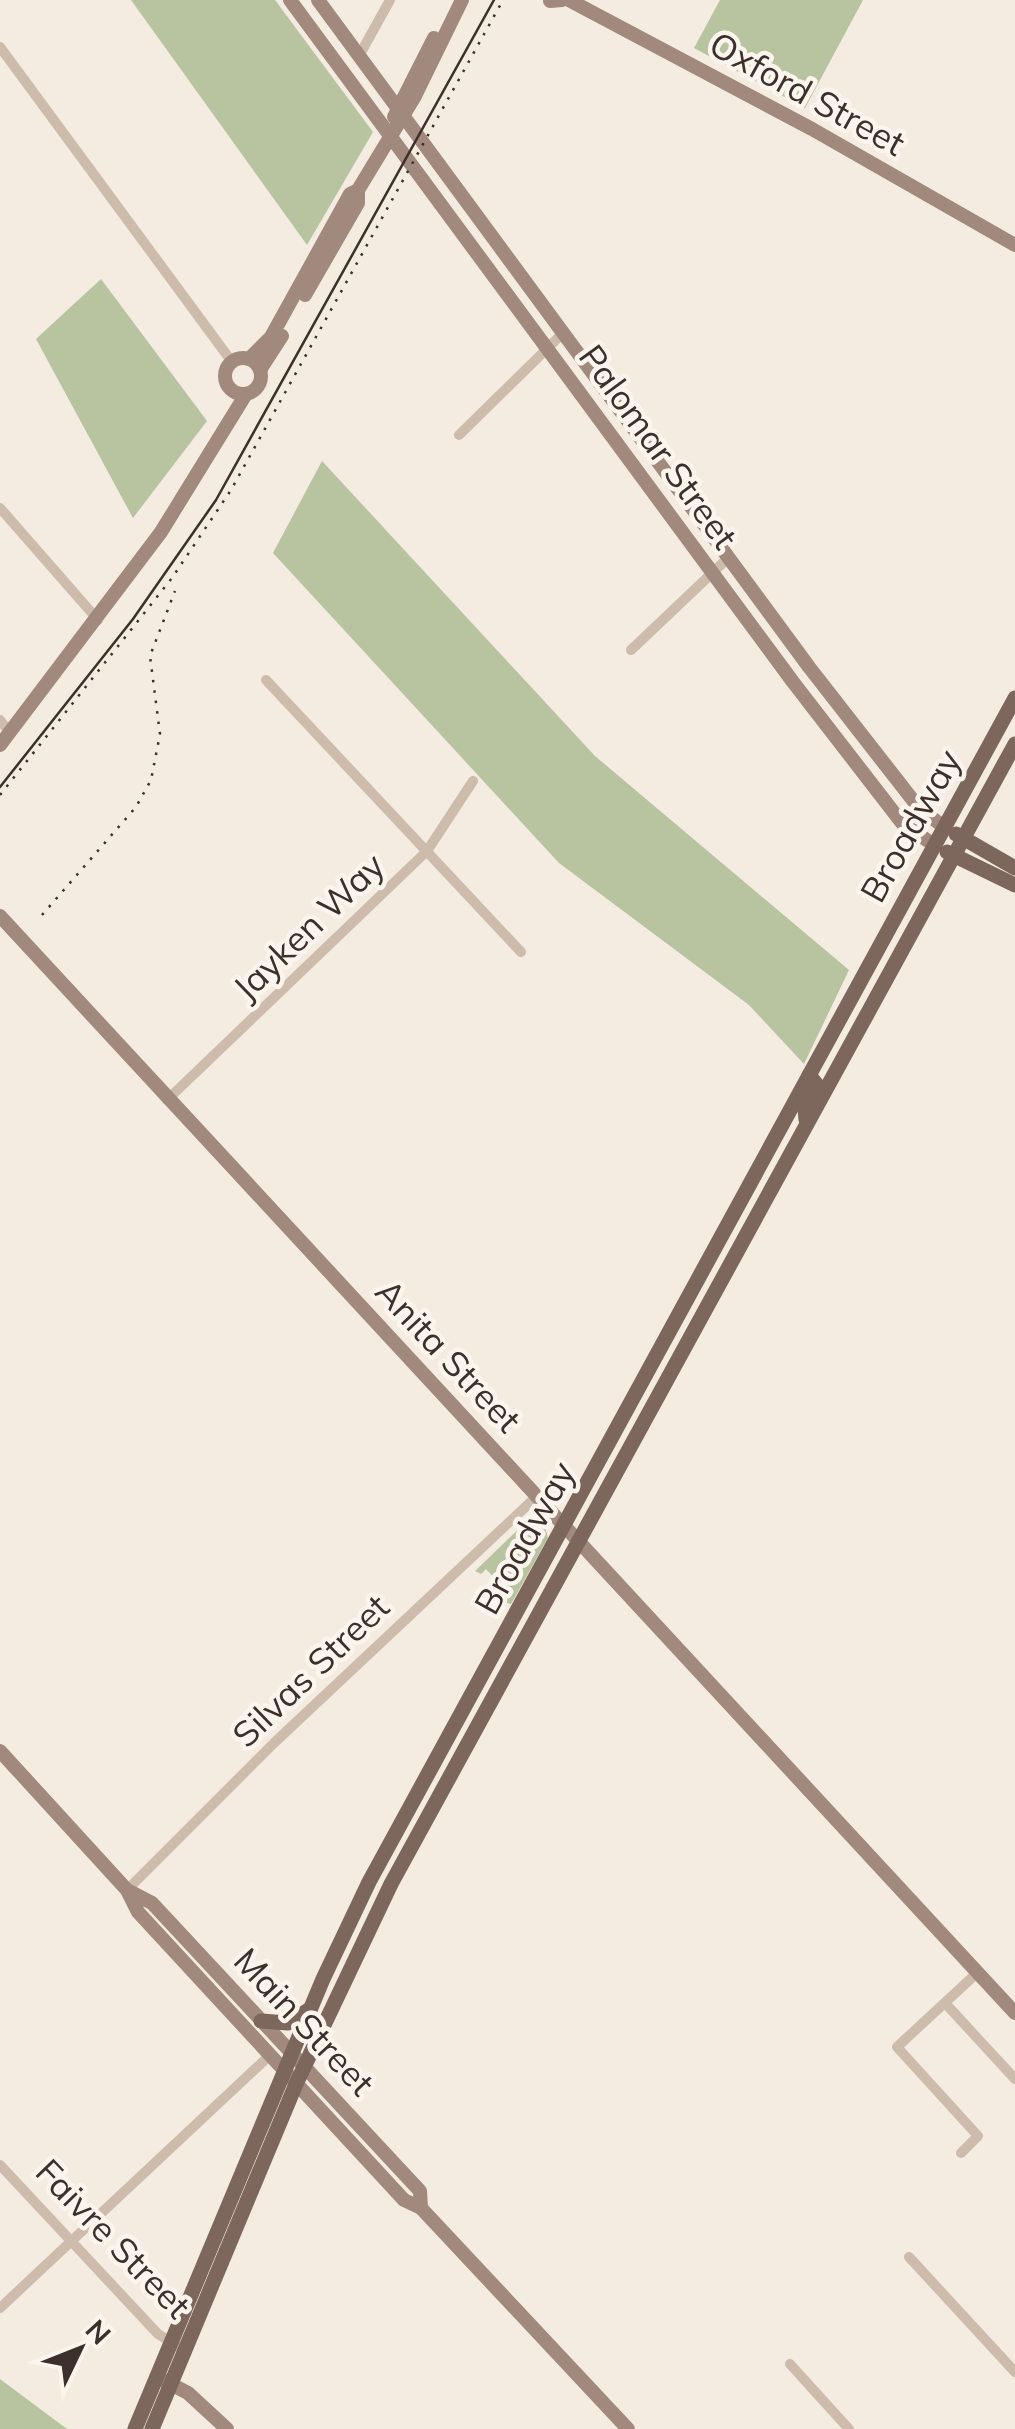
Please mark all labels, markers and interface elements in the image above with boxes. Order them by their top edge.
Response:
street label: Oxford Street [702,21,913,165]
street label: Palomar Street [570,336,748,557]
street label: Broadway [850,741,970,910]
street label: Jayken Way [223,843,393,1009]
street label: Anita Street [367,1269,531,1441]
street label: Broadway [464,1453,584,1622]
street label: Silvas Street [223,1585,398,1756]
street label: Main Street [225,1938,384,2104]
street label: Faivre Street [27,2150,201,2327]
north arrow [30,2299,130,2399]
text: N [79,2312,119,2351]

